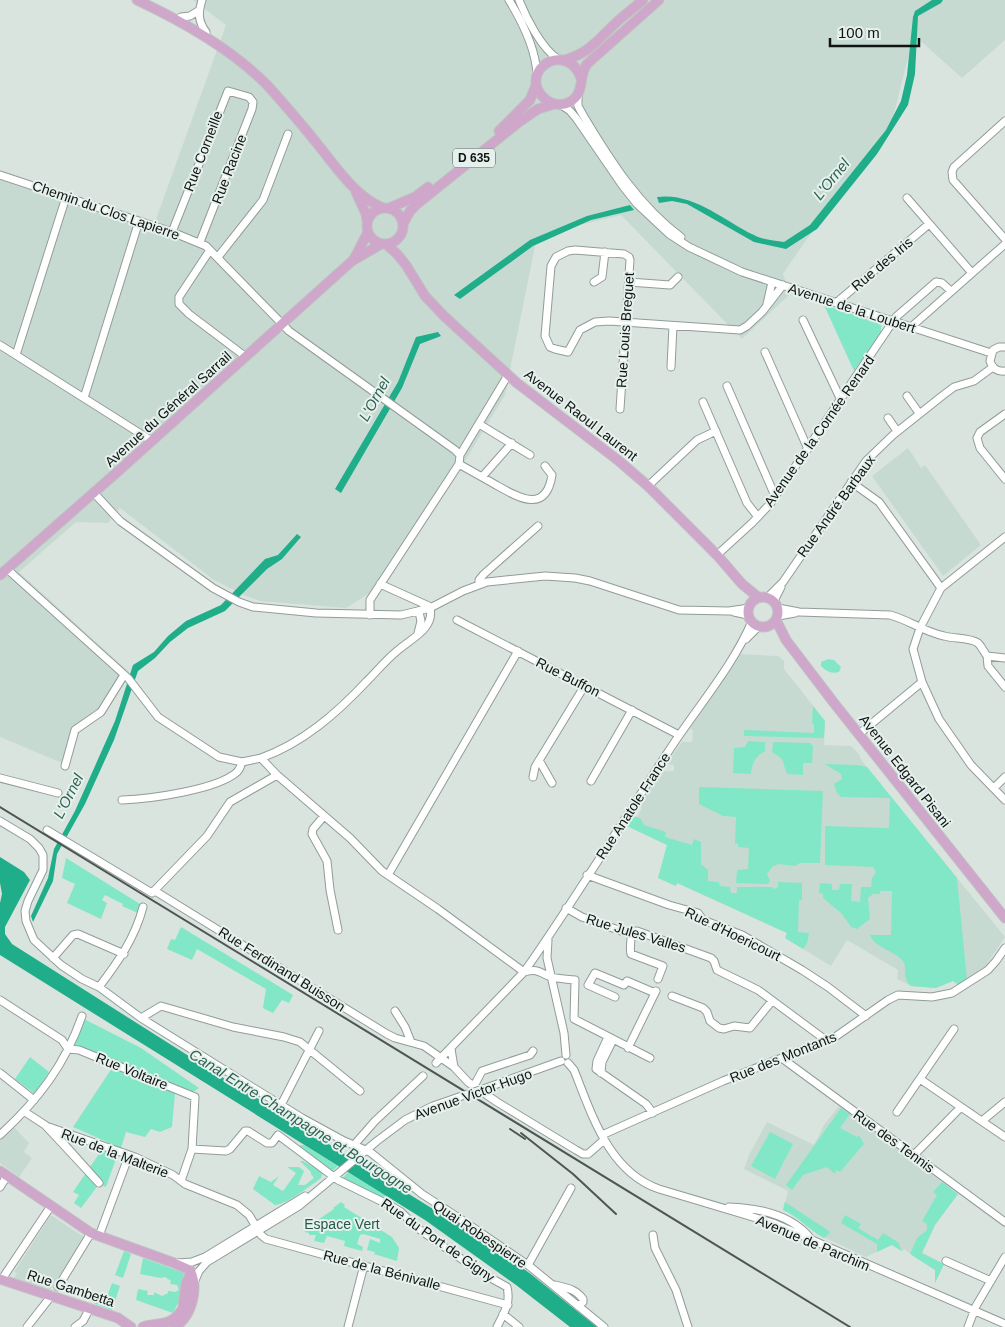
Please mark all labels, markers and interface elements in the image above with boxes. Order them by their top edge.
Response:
scale bar [830,15,919,47]
text: 100 m [838,24,880,41]
street label: Rue Corneille [180,108,226,193]
street label: Rue Racine [208,132,250,206]
road number: D 635 [453,148,495,168]
water label: L'Ornel [809,155,853,203]
street label: Chemin du Clos Lapierre [30,177,182,243]
street label: Rue des Iris [848,234,916,294]
street label: Rue Louis Breguet [613,271,637,388]
street label: Avenue de la Loubert [786,280,918,336]
street label: Avenue du Général Sarrail [101,348,235,470]
street label: Avenue de la Cornée Renard [761,352,877,510]
street label: Avenue Raoul Laurent [521,366,641,464]
water label: L'Ornel [355,373,393,424]
street label: Rue André Barbaux [794,452,878,560]
street label: Rue Buffon [533,654,603,700]
street label: Avenue Edgard Pisani [856,712,954,830]
street label: Rue Anatole France [593,750,674,862]
water label: L'Ornel [50,770,87,821]
street label: Rue d'Hoericourt [682,904,784,964]
street label: Rue Jules Valles [584,910,688,956]
street label: Rue Ferdinand Buisson [216,923,348,1015]
street label: Rue des Montants [727,1028,839,1086]
water label: Canal Entre Champagne et Bourgogne [187,1045,415,1197]
street label: Rue Voltaire [94,1049,171,1093]
street label: Avenue Victor Hugo [412,1065,534,1123]
street label: Rue des Tennis [850,1106,938,1176]
street label: Rue de la Malterie [59,1125,171,1181]
street label: Rue du Port de Gigny [378,1195,498,1285]
street label: Quai Robespierre [430,1197,530,1271]
street label: Avenue de Parchim [754,1212,872,1274]
park label: Espace Vert [304,1216,380,1232]
street label: Rue de la Bénivalle [322,1247,443,1293]
street label: Rue Gambetta [25,1266,117,1310]

